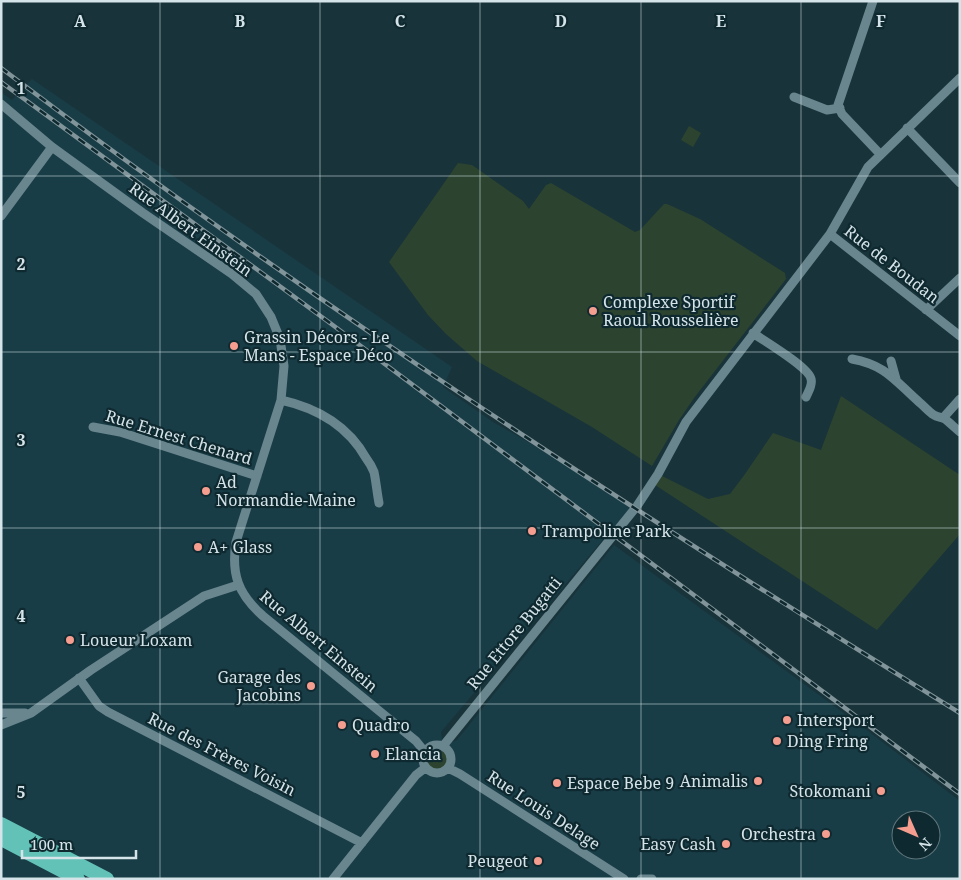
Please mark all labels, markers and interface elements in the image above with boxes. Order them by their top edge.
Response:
text: A [74,10,87,32]
text: B [235,10,246,32]
text: C [395,10,406,32]
text: D [555,10,567,32]
text: E [716,10,726,32]
text: F [876,10,886,32]
text: 1 [16,77,26,99]
street label: Rue Albert Einstein [125,177,257,281]
street label: Rue de Boudan [840,220,944,308]
text: 2 [16,253,26,275]
place label: Complexe Sportif Raoul Rousselière [603,291,739,331]
marker: Complexe Sportif Raoul Rousselière [587,305,599,317]
place label: Grassin Décors - Le Mans - Espace Déco [244,326,393,366]
marker: Grassin Décors - Le Mans - Espace Déco [228,340,240,352]
street label: Rue Ernest Chenard [103,404,255,470]
text: 3 [16,429,26,451]
place label: Ad Normandie-Maine [216,471,356,511]
marker: Ad Normandie-Maine [200,485,212,497]
place label: Trampoline Park [542,520,672,542]
marker: Trampoline Park [526,525,538,537]
place label: A+ Glass [208,536,272,558]
marker: A+ Glass [192,541,204,553]
street label: Rue Ettore Bugatti [462,572,566,694]
street label: Rue Albert Einstein [255,585,383,697]
text: 4 [16,605,26,627]
place label: Loueur Loxam [80,629,192,651]
marker: Loueur Loxam [64,634,76,646]
place label: Garage des Jacobins [217,666,301,706]
marker: Garage des Jacobins [305,680,317,692]
street label: Rue des Frères Voisin [144,707,300,801]
place label: Intersport [797,709,875,731]
place label: Quadro [352,714,410,736]
marker: Intersport [781,714,793,726]
marker: Quadro [336,719,348,731]
place label: Ding Fring [787,730,868,752]
marker: Ding Fring [771,735,783,747]
place label: Elancia [385,743,441,765]
marker: Elancia [369,748,381,760]
street label: Rue Louis Delage [483,765,605,855]
place label: Animalis [680,770,748,792]
place label: Espace Bebe 9 [567,772,674,794]
marker: Animalis [752,775,764,787]
marker: Espace Bebe 9 [551,777,563,789]
place label: Stokomani [790,780,871,802]
text: 5 [16,781,26,803]
marker: Stokomani [875,785,887,797]
north arrow [891,810,941,860]
place label: Orchestra [741,823,816,845]
scale bar [22,828,136,860]
marker: Orchestra [820,828,832,840]
place label: Easy Cash [640,833,716,855]
text: 100 m [30,834,73,854]
text: N [915,834,936,855]
marker: Easy Cash [720,838,732,850]
place label: Peugeot [468,850,528,872]
marker: Peugeot [532,855,544,867]

